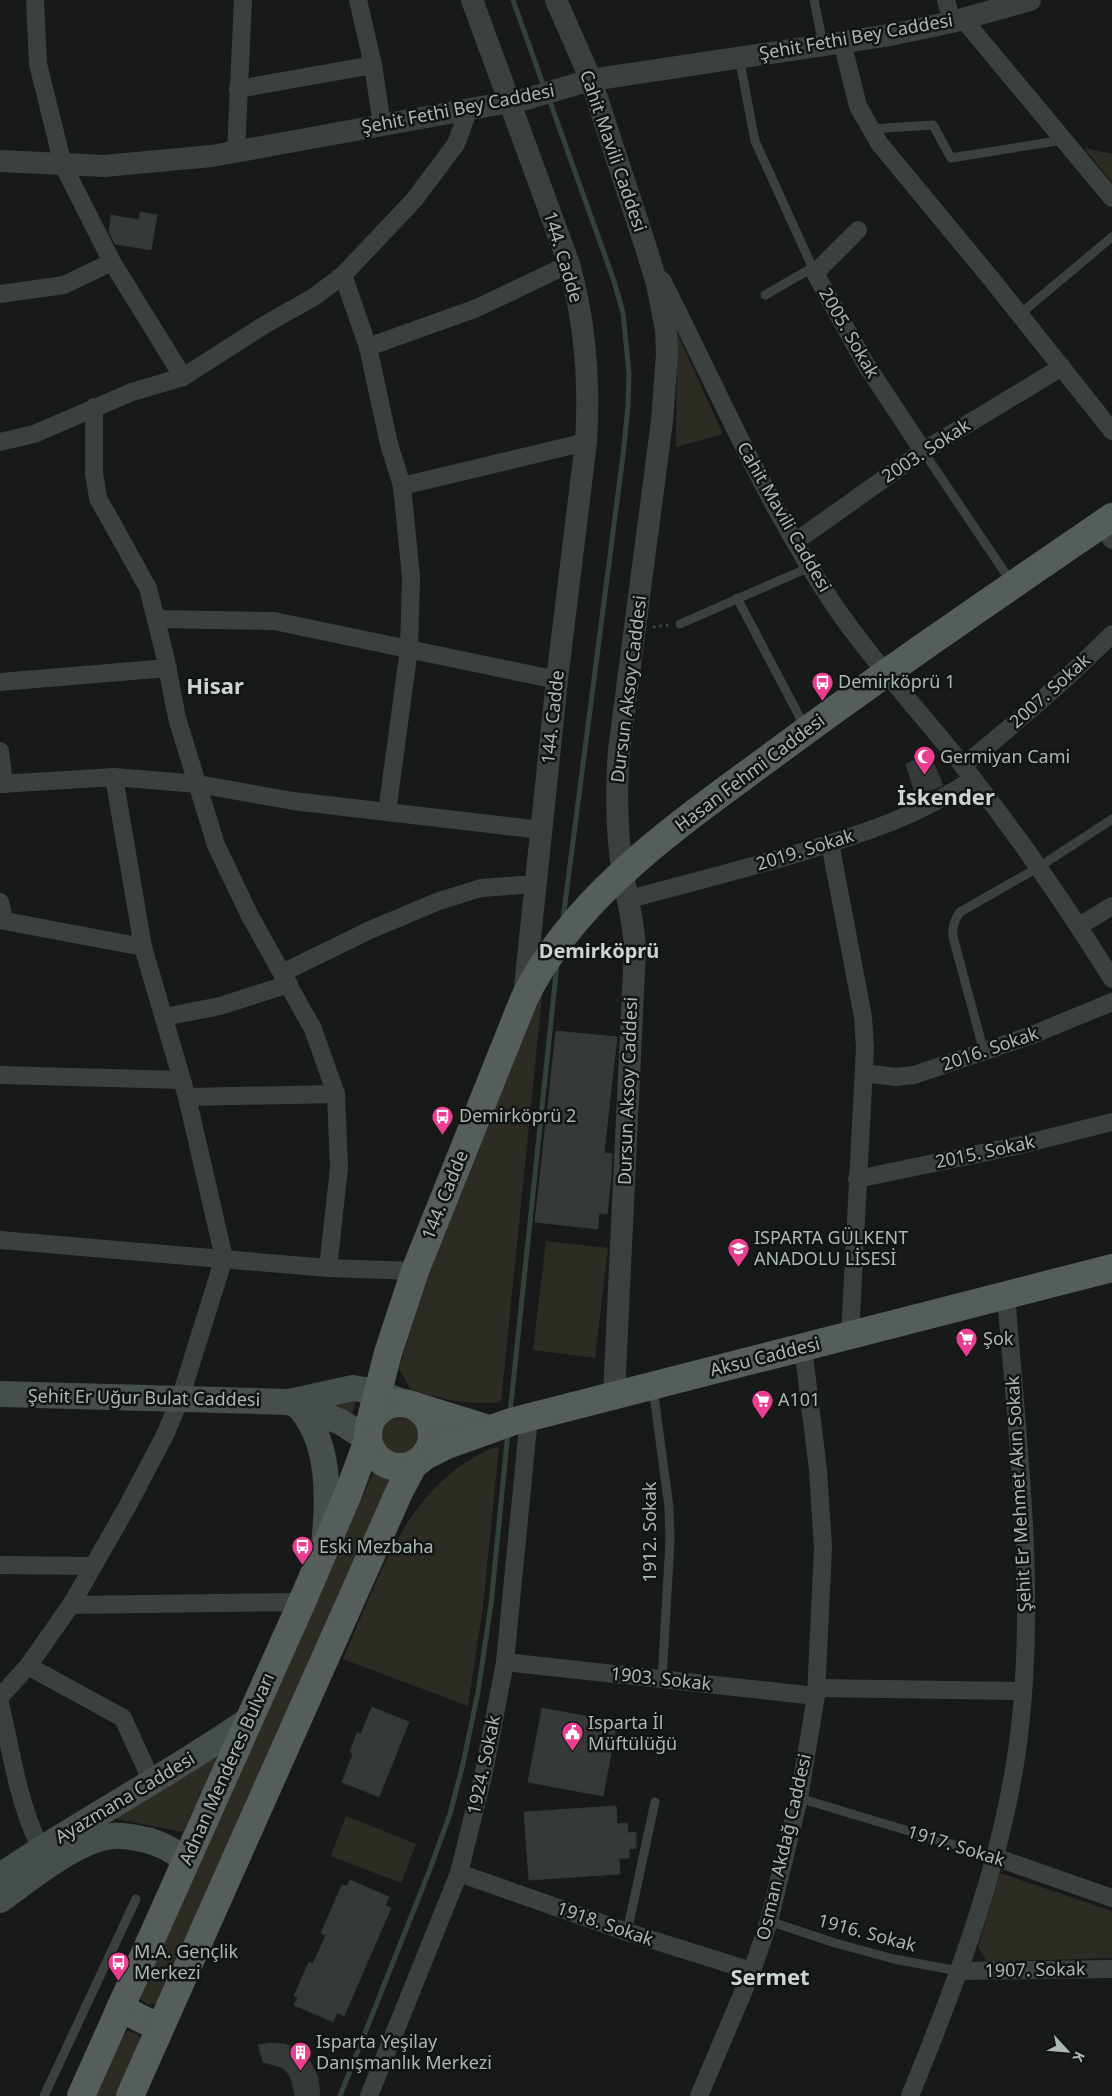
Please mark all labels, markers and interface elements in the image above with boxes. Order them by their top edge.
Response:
street label: Şehit Fethi Bey Caddesi [757,7,954,65]
street label: Cahit Mavili Caddesi [575,67,653,235]
street label: Şehit Fethi Bey Caddesi [359,78,556,138]
street label: 144. Cadde [539,208,589,305]
street label: 2005. Sokak [814,283,886,382]
street label: 2003. Sokak [877,412,975,488]
street label: Cahit Mavili Caddesi [732,437,838,596]
street label: Dursun Aksoy Caddesi [605,594,651,784]
street label: 2007. Sokak [1004,647,1095,733]
street label: 144. Cadde [535,669,569,765]
place label: Demirköprü 1 [838,669,955,693]
district label: Hisar [186,670,244,700]
bus stop icon: Demirköprü 1 [810,670,834,701]
street label: Hasan Fehmi Caddesi [670,708,829,836]
place label: Germiyan Cami [940,744,1070,768]
mosque icon: Germiyan Cami [912,745,936,776]
district label: İskender [897,781,995,811]
street label: 2019. Sokak [753,823,857,875]
district label: Demirköprü [539,937,659,964]
street label: Dursun Aksoy Caddesi [612,996,642,1186]
street label: 2016. Sokak [938,1020,1042,1076]
place label: Demirköprü 2 [459,1103,576,1127]
bus stop icon: Demirköprü 2 [431,1104,455,1135]
street label: 2015. Sokak [933,1129,1037,1173]
street label: 144. Cadde [415,1146,473,1243]
place label: ISPARTA GÜLKENT ANADOLU LİSESİ [754,1225,908,1270]
school or university icon: ISPARTA GÜLKENT ANADOLU LİSESİ [726,1236,750,1267]
place label: Şok [983,1326,1014,1350]
supermarket icon: Şok [955,1327,979,1358]
street label: Aksu Caddesi [707,1331,822,1381]
street label: Şehit Er Mehmet Akın Sokak [1000,1375,1036,1613]
street label: Şehit Er Uğur Bulat Caddesi [28,1383,260,1411]
place label: A101 [778,1387,820,1411]
supermarket icon: A101 [750,1388,774,1419]
street label: 1912. Sokak [637,1481,661,1582]
place label: Eski Mezbaha [319,1534,434,1558]
bus stop icon: Eski Mezbaha [291,1535,315,1566]
street label: 1903. Sokak [610,1661,713,1695]
street label: Adnan Menderes Bulvarı [173,1669,279,1868]
place label: Isparta İl Müftülüğü [588,1710,677,1755]
street label: 1924. Sokak [461,1713,505,1817]
public building icon: Isparta İl Müftülüğü [560,1721,584,1752]
street label: Ayazmana Caddesi [50,1746,199,1848]
street label: Osman Akdağ Caddesi [750,1751,816,1942]
street label: 1917. Sokak [905,1819,1008,1871]
street label: 1918. Sokak [554,1895,657,1951]
street label: 1916. Sokak [815,1907,919,1957]
place label: M.A. Gençlik Merkezi [134,1939,238,1984]
bus stop icon: M.A. Gençlik Merkezi [106,1950,130,1981]
street label: 1907. Sokak [984,1956,1086,1982]
district label: Sermet [730,1961,810,1991]
north arrow [1042,2026,1092,2076]
place label: Isparta Yeşilay Danışmanlık Merkezi [316,2029,492,2074]
building icon: Isparta Yeşilay Danışmanlık Merkezi [288,2040,312,2071]
text: K [1068,2049,1090,2066]

